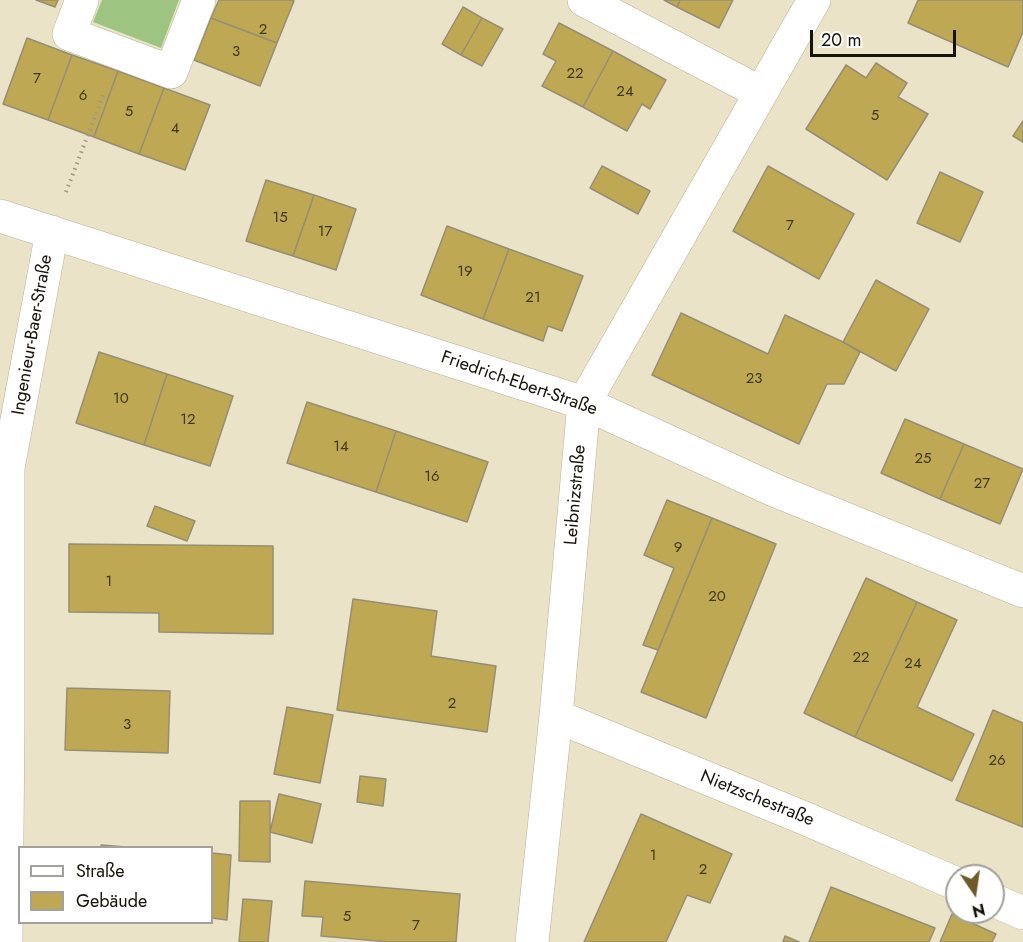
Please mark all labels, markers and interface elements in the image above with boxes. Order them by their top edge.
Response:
scale bar [813,18,958,56]
house number: 2 [259,21,267,39]
text: 20 m [821,27,861,53]
house number: 3 [232,43,240,61]
house number: 22 [566,65,584,83]
house number: 7 [33,70,41,88]
house number: 24 [616,83,634,101]
house number: 6 [79,87,87,105]
house number: 5 [125,103,133,121]
house number: 5 [871,107,879,125]
house number: 4 [171,120,179,138]
house number: 15 [272,209,288,227]
house number: 7 [786,217,794,235]
house number: 17 [318,223,332,241]
street label: Ingenieur-Baer-Straße [8,253,58,417]
house number: 19 [457,263,473,281]
house number: 21 [525,289,541,307]
street label: Friedrich-Ebert-Straße [438,347,600,421]
house number: 23 [746,370,762,388]
house number: 10 [113,390,129,408]
house number: 12 [180,411,196,429]
house number: 14 [333,438,349,456]
street label: Leibnizstraße [561,444,591,546]
house number: 25 [915,450,931,468]
house number: 16 [424,468,440,486]
house number: 27 [974,475,990,493]
house number: 9 [674,539,682,557]
house number: 1 [106,573,112,591]
house number: 20 [708,588,726,606]
house number: 22 [852,649,870,667]
house number: 24 [904,655,922,673]
house number: 2 [448,695,456,713]
house number: 3 [123,716,131,734]
house number: 26 [988,752,1006,770]
street label: Nietzschestraße [697,766,817,832]
legend [18,846,213,924]
house number: 1 [650,847,656,865]
text: Straße [76,858,124,884]
house number: 2 [699,861,707,879]
north arrow [945,864,1005,924]
text: Gebäude [76,888,147,914]
text: N [970,897,987,923]
house number: 5 [343,908,351,926]
house number: 7 [412,917,420,935]

